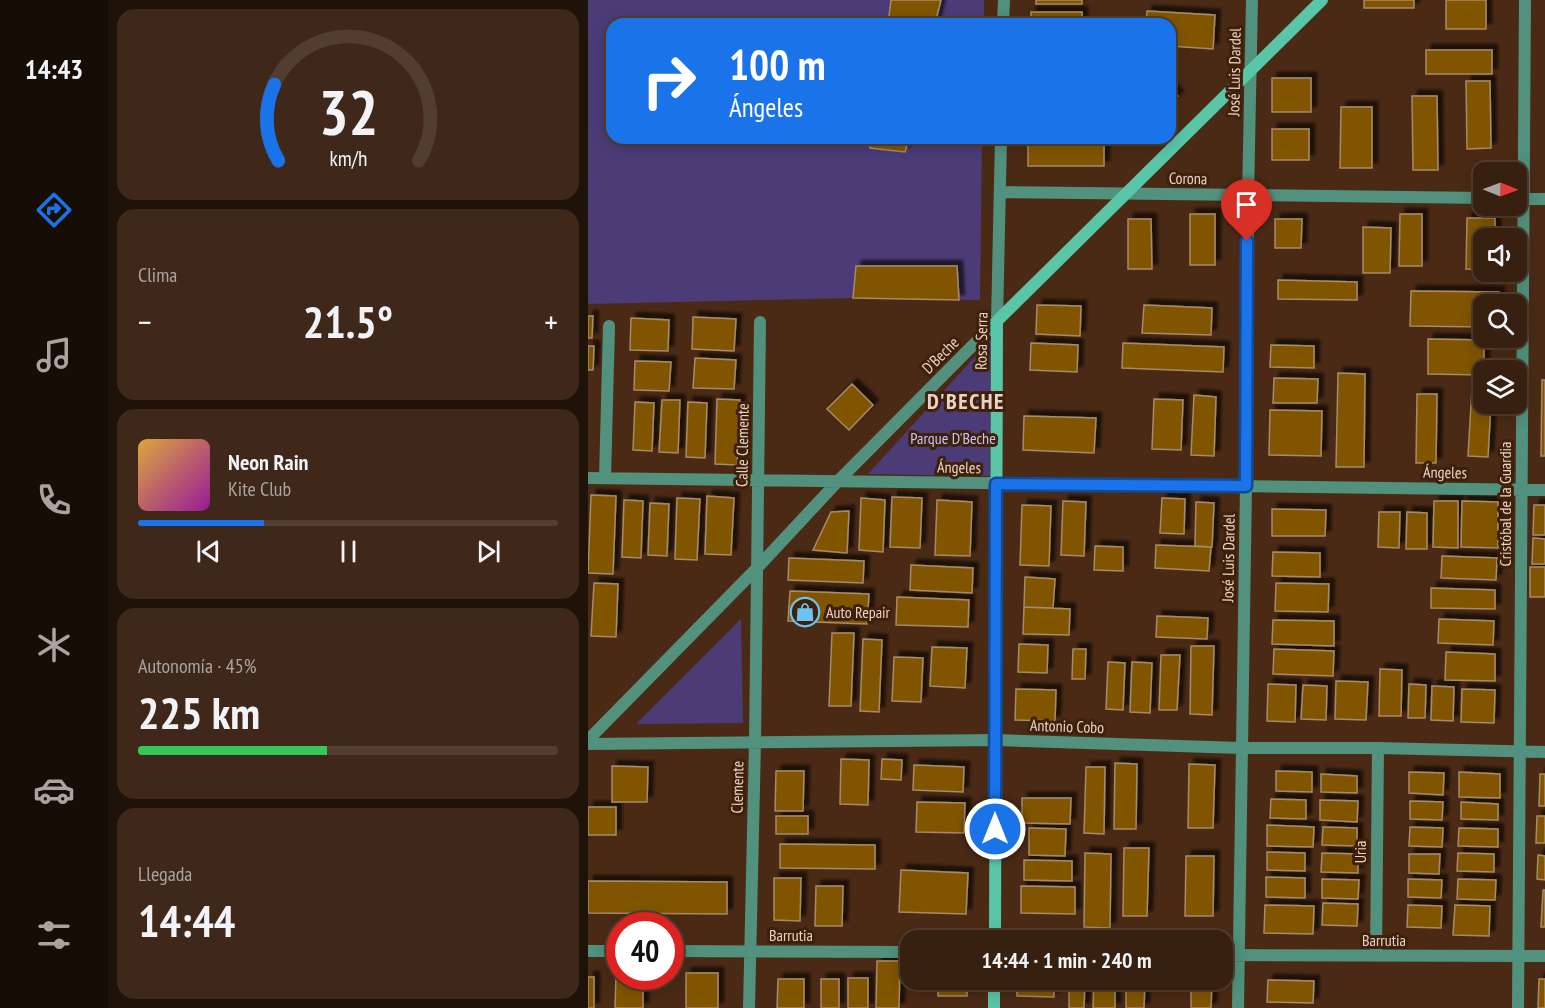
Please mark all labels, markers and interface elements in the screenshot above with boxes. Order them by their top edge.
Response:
street label: José Luis Dardel [1223,27,1245,117]
text: 100 m [729,37,826,92]
icon: right [630,42,708,120]
text: 14:43 [25,52,83,86]
text: 32 [318,72,378,153]
text: Ángeles [729,90,803,124]
text: km/h [329,145,367,173]
north arrow [1473,162,1527,216]
map controls [1473,162,1527,414]
street label: Corona [1169,168,1207,188]
pin [1221,179,1272,241]
icon: arrive [1230,188,1263,221]
icon: directions [33,189,75,231]
button: sound [1473,228,1527,282]
text: Clima [138,262,177,288]
text: 21.5° [303,292,393,350]
button: search [1473,294,1527,348]
text: − [138,300,152,343]
text: + [544,300,558,343]
street label: Rosa Serra [970,312,992,370]
street label: D'Beche [917,332,963,378]
icon: music [33,334,75,376]
button: layers [1473,360,1527,414]
district label: D'BECHE [927,387,1005,415]
street label: Calle Clemente [731,403,753,487]
park label: Parque D'Beche [910,428,996,448]
street label: Cristóbal de la Guardia [1495,442,1515,566]
text: Neon Rain [228,448,308,476]
street label: Ángeles [937,457,981,477]
street label: Ángeles [1423,462,1467,482]
text: Kite Club [228,476,291,502]
icon: phone [33,479,75,521]
street label: José Luis Dardel [1217,513,1239,603]
icon: previous [192,535,225,568]
icon: pause [332,535,365,568]
icon: next [472,535,505,568]
shop icon: Auto Repair [789,596,821,628]
place label: Auto Repair [826,602,891,622]
icon: climate [33,624,75,666]
text: Autonomía · 45% [138,653,256,679]
text: 225 km [138,683,260,741]
street label: Antonio Cobo [1030,715,1105,737]
street label: Clemente [727,761,747,813]
icon: car [33,769,75,811]
position arrow [963,797,1027,861]
street label: Uria [1350,841,1370,863]
text: Llegada [138,861,192,887]
text: 14:44 [138,891,235,949]
speed limit sign: 40 [606,912,684,990]
icon: filters [33,914,75,956]
street label: Barrutia [769,925,813,945]
street label: Barrutia [1362,930,1406,950]
text: 14:44 · 1 min · 240 m [981,946,1152,974]

